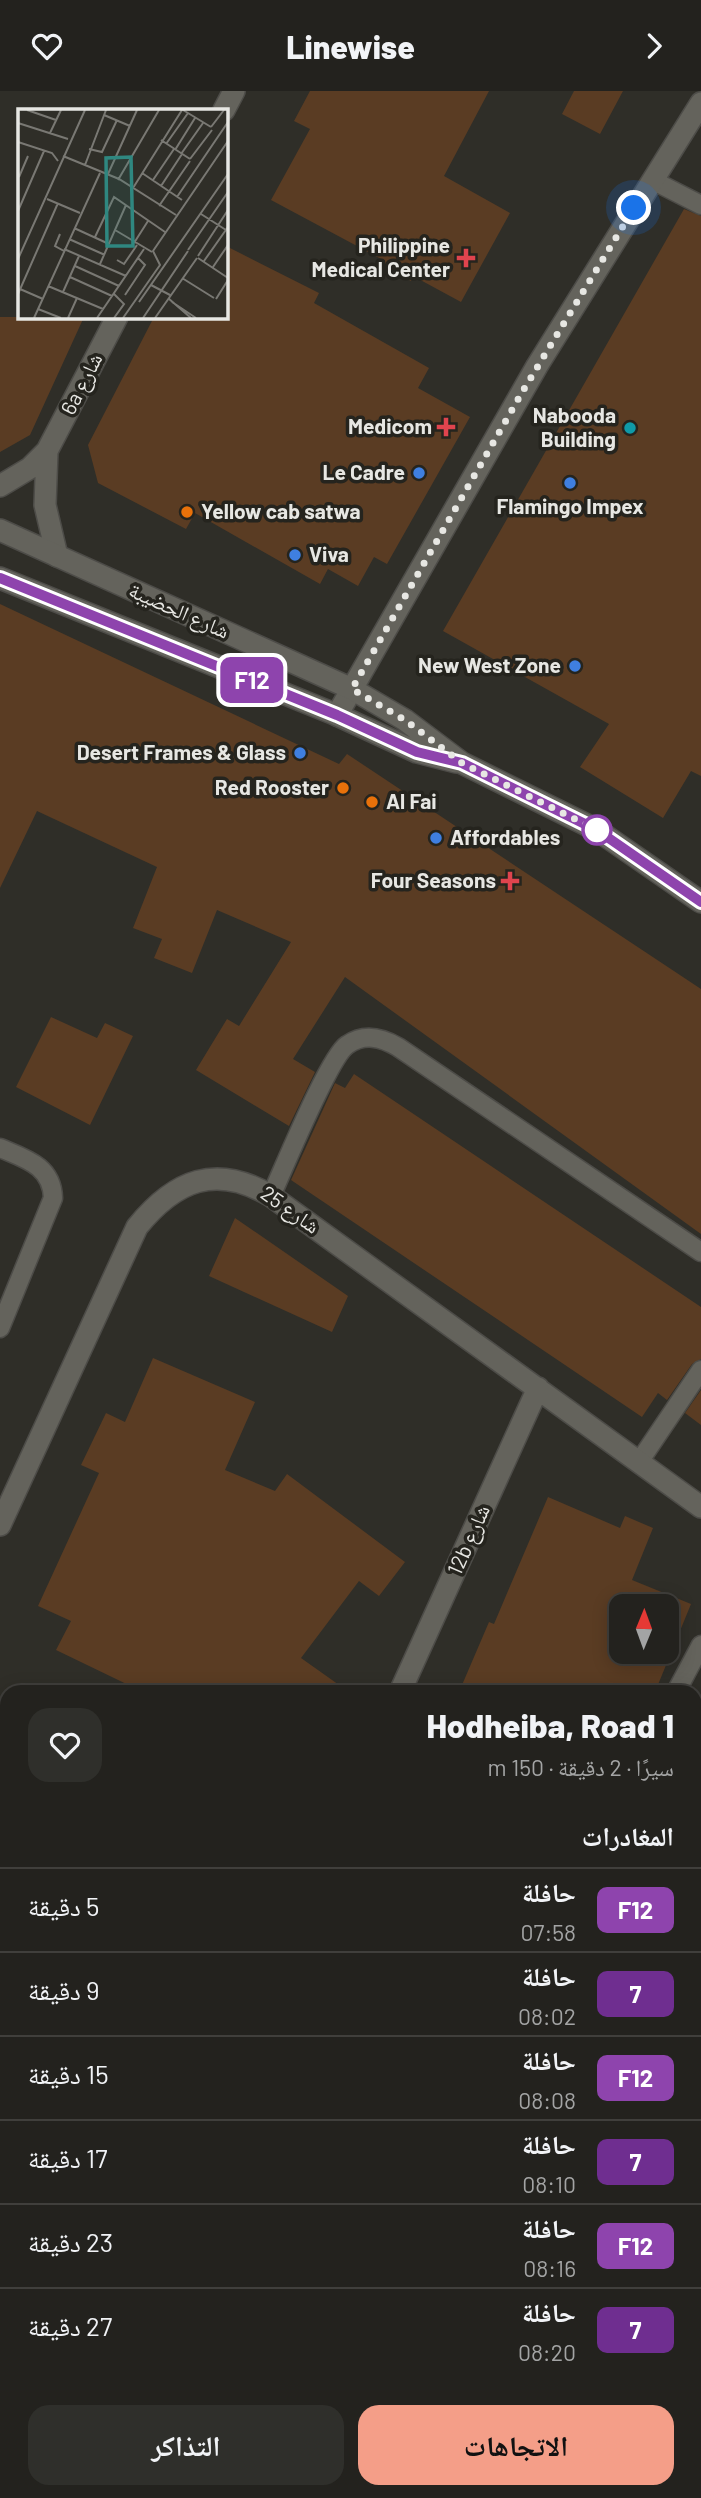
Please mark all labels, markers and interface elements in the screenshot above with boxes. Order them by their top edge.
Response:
icon: heart [28,27,66,65]
text: Linewise [286,27,415,65]
icon: forward [635,27,673,65]
inset map [18,109,228,319]
your location [616,190,651,225]
place label: Philippine Medical Center [312,232,450,281]
marker: Philippine Medical Center [456,248,476,268]
street label: 6a شارع [55,348,108,419]
place label: Nabooda Building [533,402,616,451]
place label: Medicom [348,413,432,438]
marker: Medicom [438,419,454,435]
marker: Nabooda Building [622,420,638,436]
place label: Le Cadre [322,459,405,484]
marker: Le Cadre [411,465,427,481]
marker: Flamingo Impex [562,475,578,491]
place label: Flamingo Impex [496,493,644,518]
place label: Yellow cab satwa [201,498,361,523]
marker: Yellow cab satwa [179,504,195,520]
place label: Viva [309,541,349,566]
marker: Viva [287,547,303,563]
street label: شارع الحضيبة [125,576,234,645]
place label: New West Zone [418,652,561,677]
line badge: F12 [212,657,292,703]
marker: New West Zone [567,658,583,674]
text: F12 [234,665,270,694]
place label: Desert Frames & Glass [77,739,286,764]
marker: Desert Frames & Glass [292,745,308,761]
place label: Red Rooster [215,774,329,799]
marker: Red Rooster [335,780,351,796]
place label: Al Fai [386,788,437,813]
marker: Al Fai [364,794,380,810]
unlabelled marker [582,815,612,845]
place label: Affordables [450,824,560,849]
marker: Affordables [428,830,444,846]
place label: Four Seasons [371,867,496,892]
marker: Four Seasons [502,873,518,889]
street label: شارع 25 [255,1180,325,1240]
street label: 12b شارع [441,1500,496,1579]
north arrow [609,1594,679,1664]
map controls [609,1594,679,1664]
text: Hodheiba, Road 1 [426,1705,674,1745]
button: heart [28,1708,102,1782]
text: سيرًا · 2 دقيقة · 150 m [488,1753,674,1781]
text: المغادرات [582,1820,674,1851]
text: حافلة [522,1876,576,1907]
text: 5 دقيقة [28,1890,99,1921]
text: F12 [618,1895,653,1924]
text: 07:58 [521,1918,576,1946]
text: حافلة [522,1960,576,1991]
text: 9 دقيقة [28,1974,100,2005]
text: 7 [630,1979,641,2008]
text: 08:02 [518,2002,576,2030]
text: حافلة [522,2044,576,2075]
text: 15 دقيقة [28,2058,109,2089]
text: F12 [618,2063,653,2092]
text: 08:08 [518,2086,576,2114]
text: حافلة [522,2128,576,2159]
text: 17 دقيقة [28,2142,107,2173]
text: 7 [630,2147,641,2176]
text: 08:10 [522,2170,576,2198]
text: حافلة [522,2212,576,2243]
text: 23 دقيقة [28,2226,113,2257]
text: F12 [618,2231,653,2260]
text: 08:16 [523,2254,576,2282]
text: حافلة [522,2296,576,2327]
text: 27 دقيقة [28,2310,112,2341]
text: 7 [630,2315,641,2344]
text: 08:20 [518,2338,576,2366]
button: التذاكر [28,2405,344,2485]
button: الاتجاهات [358,2405,674,2485]

